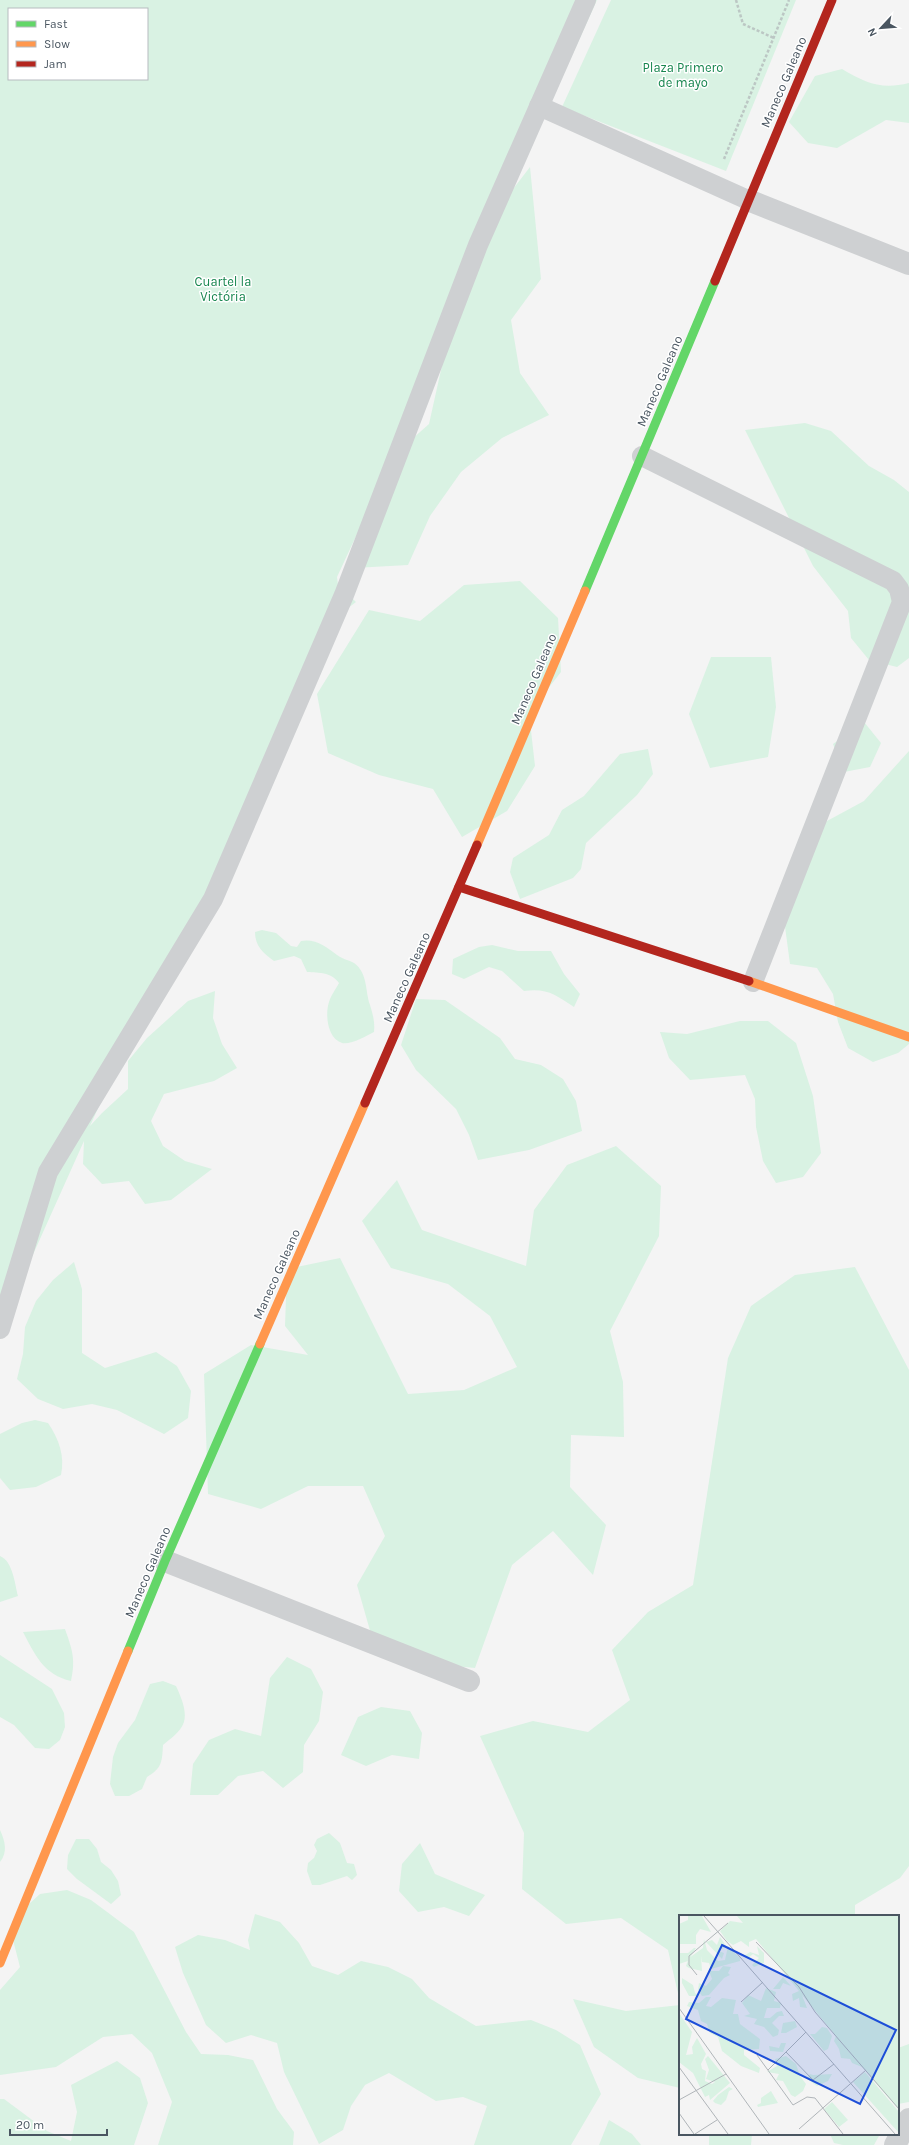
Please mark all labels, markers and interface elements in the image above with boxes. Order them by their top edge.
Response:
legend [8,8,148,80]
north arrow [861,8,901,48]
text: Fast [44,17,68,31]
text: N [865,26,880,39]
street label: Maneco Galeano [757,34,809,130]
text: Slow [44,37,70,51]
text: Jam [44,57,67,71]
park label: Plaza Primero de mayo [643,60,723,90]
park label: Cuartel la Victória [195,274,251,304]
street label: Maneco Galeano [633,333,685,429]
street label: Maneco Galeano [507,631,559,727]
street label: Maneco Galeano [380,930,433,1025]
street label: Maneco Galeano [250,1227,303,1322]
street label: Maneco Galeano [121,1524,173,1620]
inset map [679,1915,899,2135]
scale bar [10,2111,107,2137]
text: 20 m [16,2118,44,2132]

